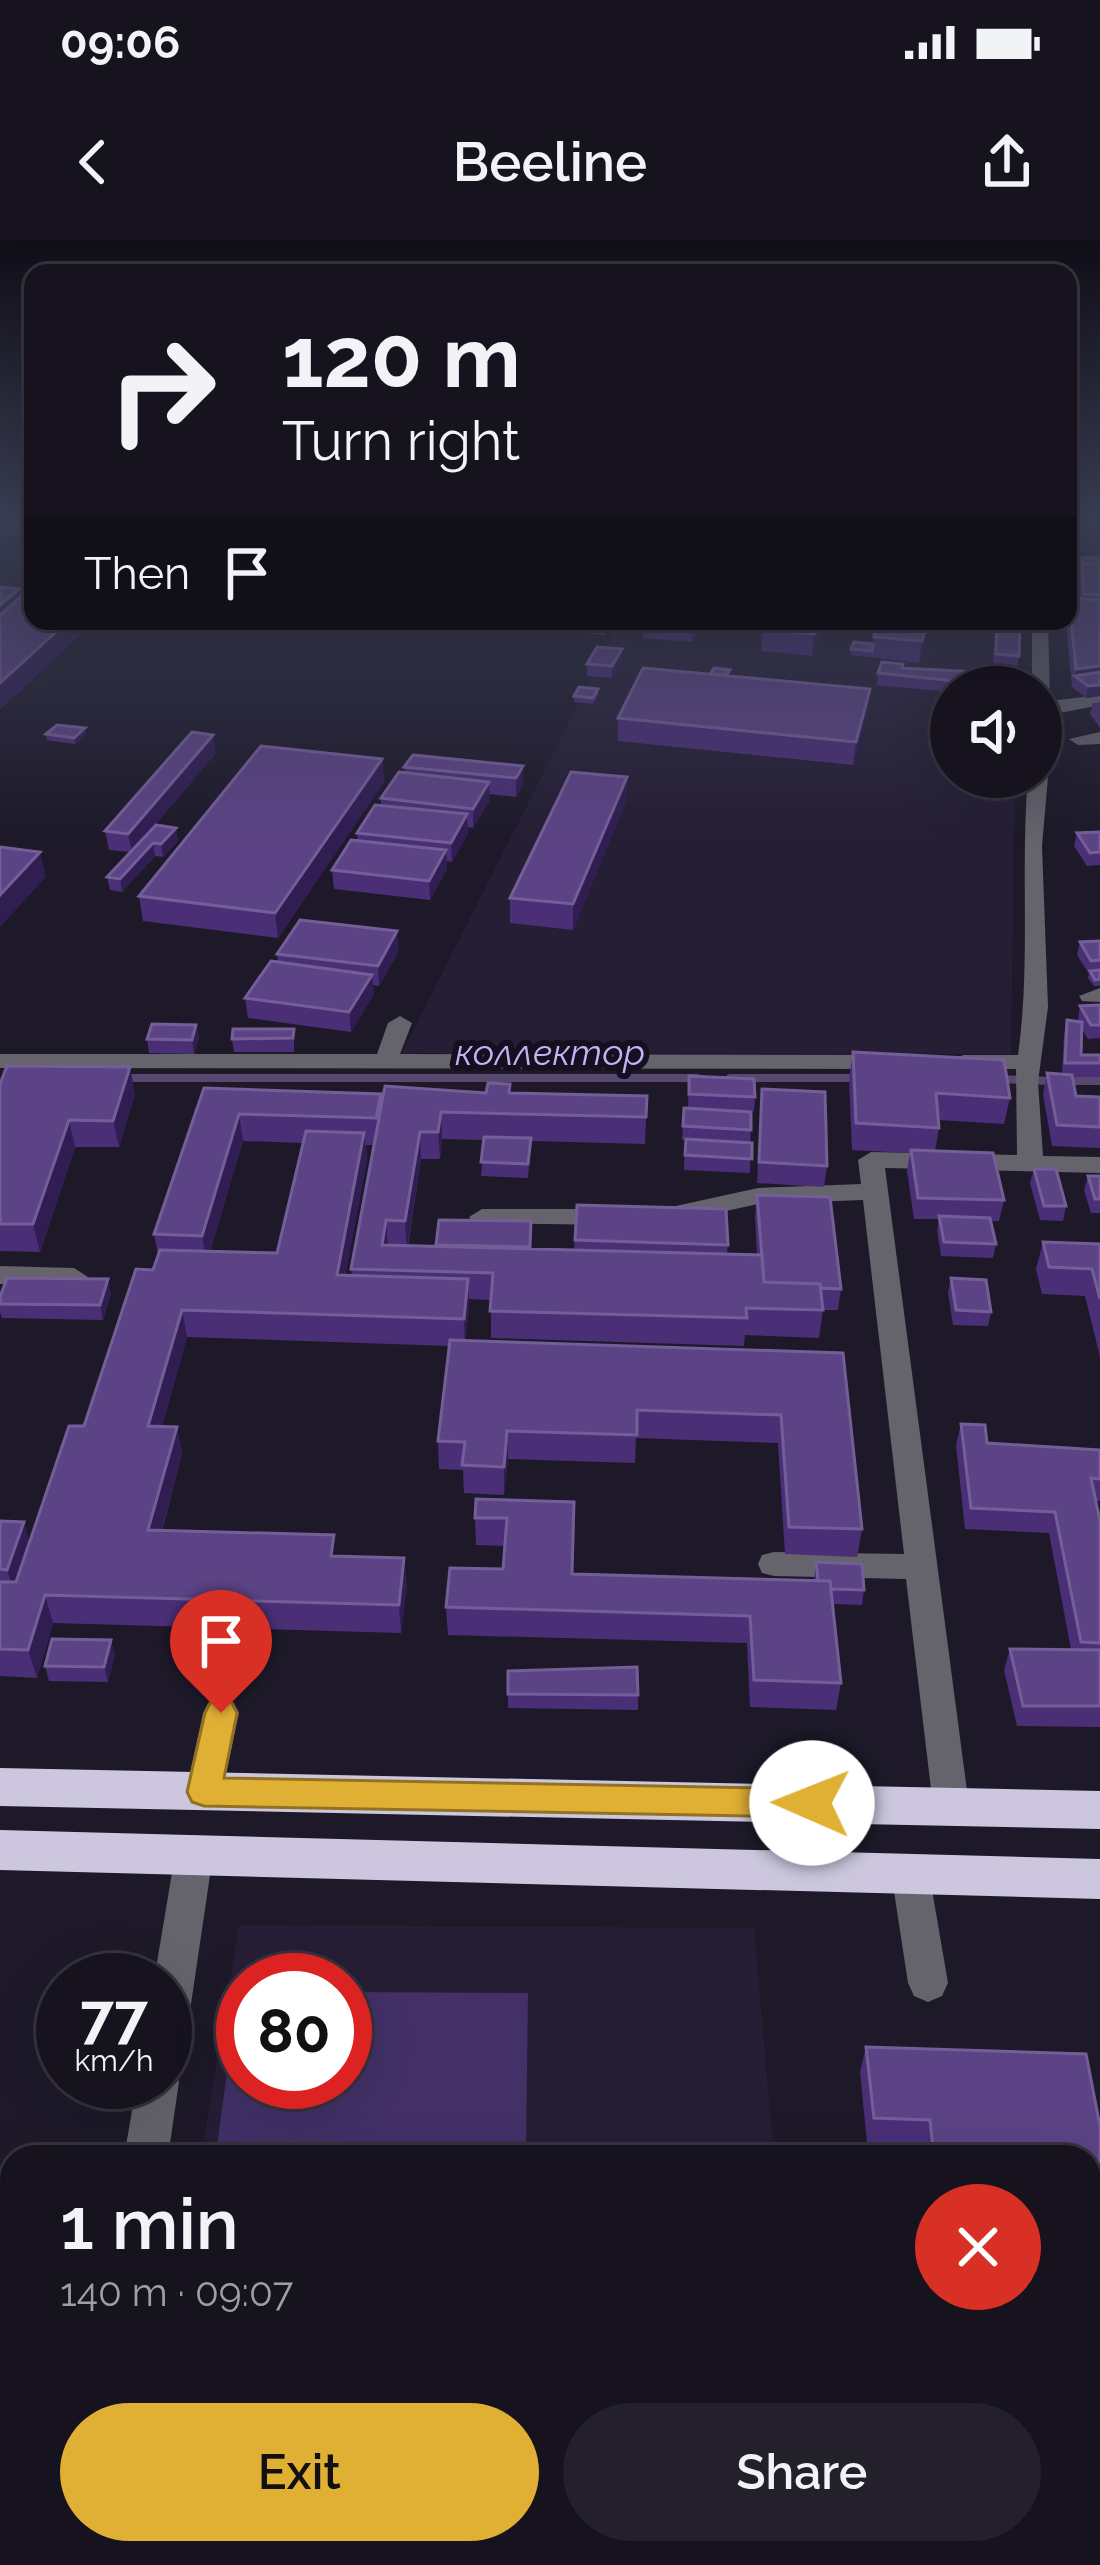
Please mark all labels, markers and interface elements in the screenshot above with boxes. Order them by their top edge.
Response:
text: 09:06 [60,16,180,69]
icon: back [60,129,126,195]
icon: share [974,129,1040,195]
text: Beeline [453,130,647,194]
text: 120 m [282,308,521,407]
icon: right [84,312,240,468]
text: Turn right [282,409,520,473]
icon: arrive [214,540,280,606]
text: Then [84,547,190,600]
map controls [930,666,1062,798]
button: sound [930,666,1062,798]
water label: коллектор [455,1031,645,1073]
pin [170,1590,272,1713]
icon: arrive [188,1608,254,1674]
position arrow [749,1740,875,1866]
speed limit sign: 80 [216,1953,372,2109]
text: 77 [80,1981,148,2051]
text: km/h [74,2043,154,2078]
text: 1 min [60,2181,239,2266]
button: close [915,2184,1041,2310]
text: 140 m · 09:07 [60,2269,293,2315]
button: Exit [60,2403,539,2541]
button: Share [563,2403,1041,2541]

